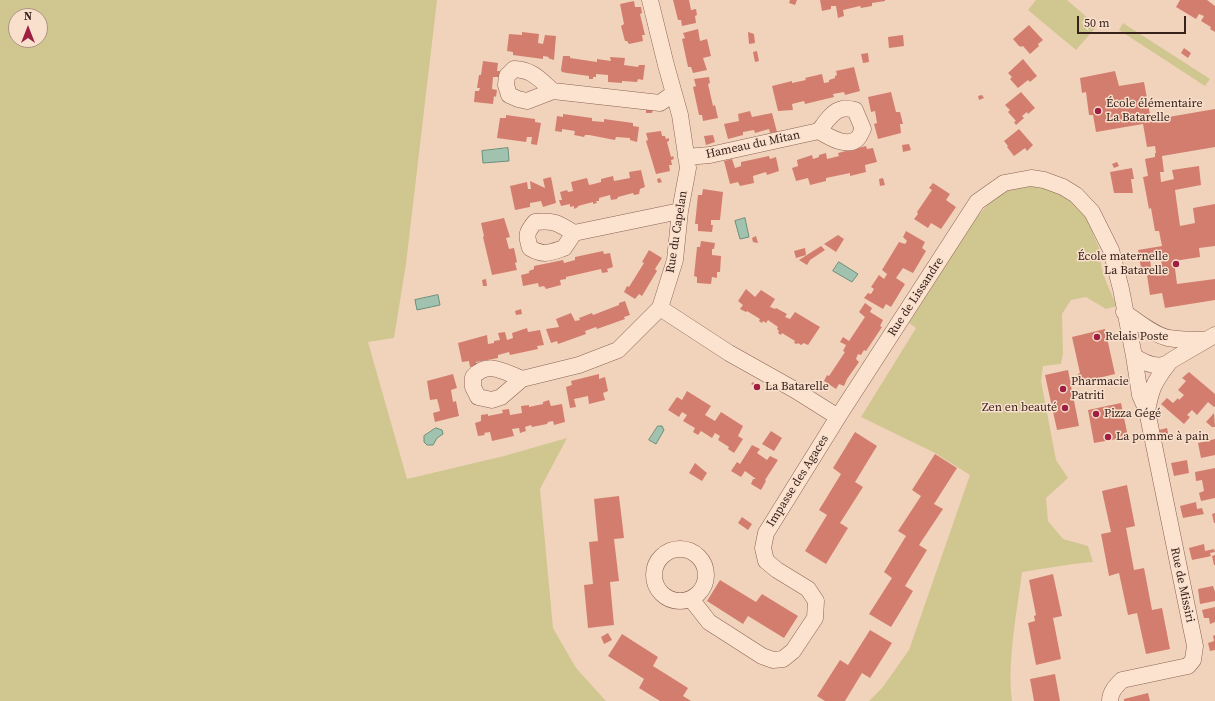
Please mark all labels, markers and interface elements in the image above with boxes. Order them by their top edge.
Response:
north arrow [8,8,48,48]
scale bar [1079,8,1188,34]
text: N [24,9,32,24]
text: 50 m [1084,15,1110,31]
place label: École élémentaire La Batarelle [1106,97,1203,125]
marker: École élémentaire La Batarelle [1093,106,1103,116]
street label: Hameau du Mitan [705,128,801,162]
street label: Rue du Capelan [663,190,691,274]
place label: École maternelle La Batarelle [1077,250,1168,278]
street label: Rue de Lissandre [885,255,947,339]
marker: École maternelle La Batarelle [1171,259,1181,269]
place label: Relais Poste [1105,330,1168,344]
marker: Relais Poste [1092,332,1102,342]
place label: Pharmacie Patriti [1071,375,1129,403]
place label: La Batarelle [765,380,829,394]
marker: La Batarelle [752,382,762,392]
marker: Pharmacie Patriti [1058,384,1068,394]
place label: Zen en beauté [982,401,1057,415]
marker: Zen en beauté [1060,403,1070,413]
place label: Pizza Gégé [1104,407,1161,421]
marker: Pizza Gégé [1091,409,1101,419]
place label: La pomme à pain [1116,430,1209,444]
street label: Impasse des Agaces [764,432,832,530]
marker: La pomme à pain [1103,432,1113,442]
street label: Rue de Missiri [1167,546,1197,624]

